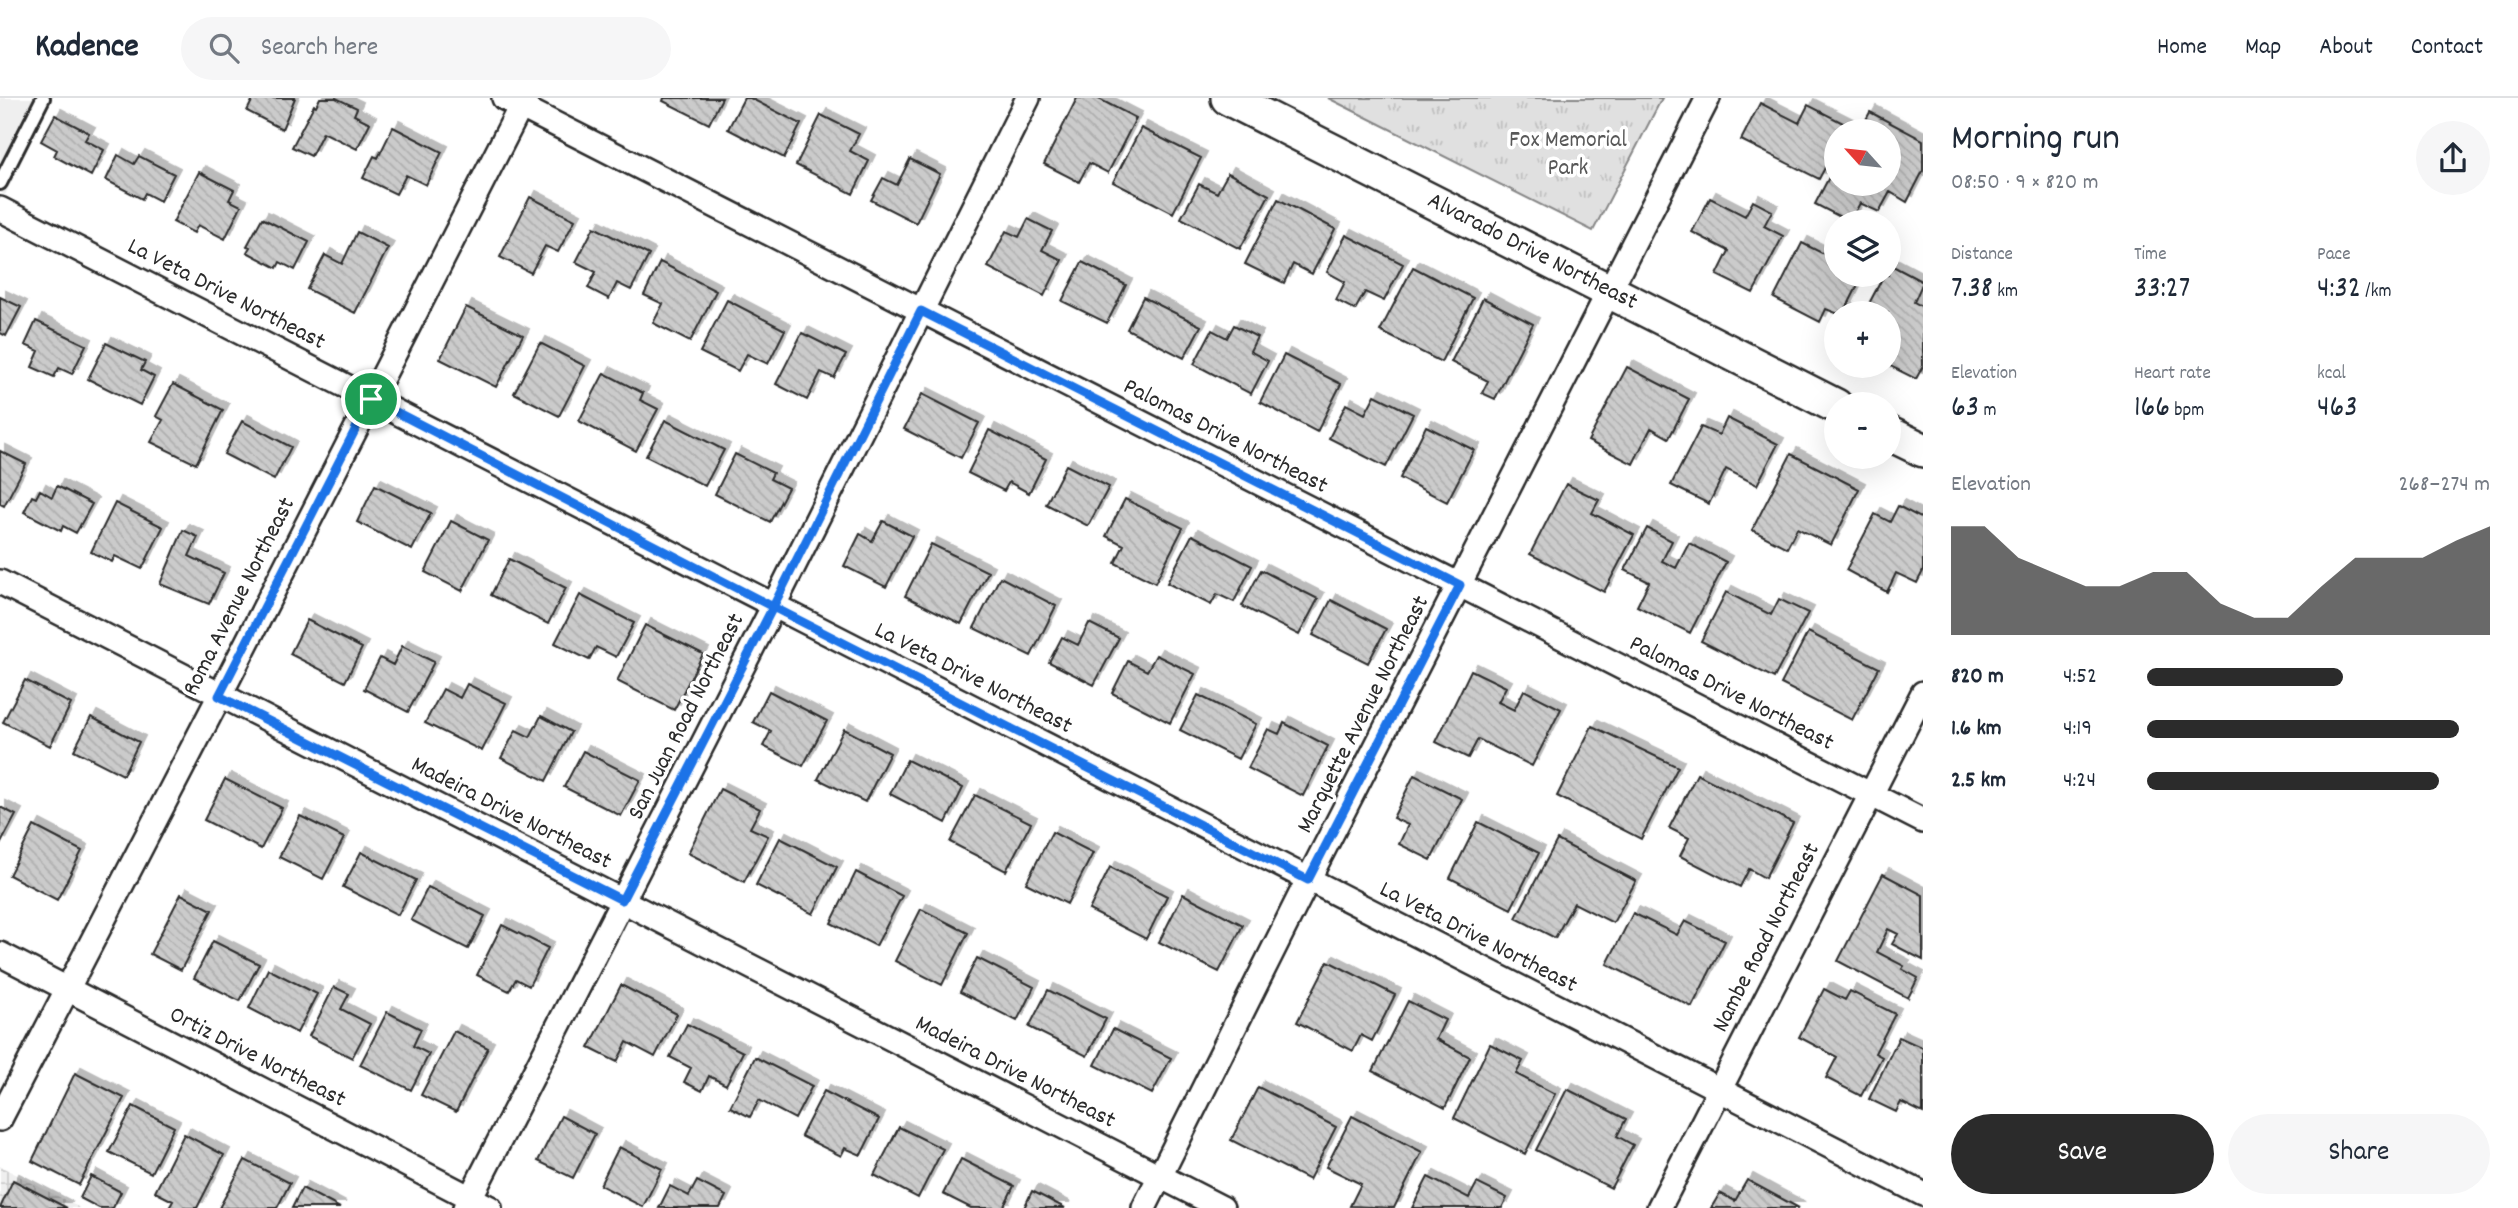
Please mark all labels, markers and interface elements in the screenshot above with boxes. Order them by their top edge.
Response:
search box [181,17,671,80]
text: Kadence [35,25,139,72]
icon: search [205,29,243,67]
text: Search here [261,30,378,67]
text: Home [2157,31,2207,65]
text: Map [2245,31,2281,65]
text: About [2319,31,2373,65]
text: Contact [2411,31,2483,65]
text: Morning run [1951,113,2120,168]
north arrow [1824,119,1900,196]
map controls [1824,119,1901,469]
button: share [2416,121,2490,195]
park label: Fox Memorial Park [1509,124,1627,186]
text: 08:50 · 9 × 820 m [1951,167,2098,200]
street label: Alvarado Drive Northeast [1421,185,1643,320]
button: layers [1824,210,1901,287]
street label: La Veta Drive Northeast [121,230,331,360]
text: Distance [1951,242,2013,269]
text: Time [2134,242,2167,269]
text: Pace [2317,242,2351,269]
text: 7.38 [1951,269,1993,312]
text: 33:27 [2134,269,2190,312]
text: 4:32 [2317,269,2361,312]
text: km [1993,279,2018,306]
text: /km [2361,279,2391,306]
button: + [1824,301,1901,378]
text: Elevation [1951,361,2017,388]
text: Heart rate [2134,361,2211,388]
text: kcal [2317,361,2346,388]
pin [341,369,401,429]
street label: Palomas Drive Northeast [1117,371,1333,503]
icon: arrive [352,380,390,418]
text: 63 [1951,388,1979,431]
text: 166 [2134,388,2170,431]
text: 463 [2317,388,2357,431]
button: − [1824,392,1901,469]
text: m [1979,398,1996,425]
text: bpm [2170,398,2204,425]
text: Elevation [1951,469,2031,502]
text: 268–274 m [2399,469,2490,502]
street label: Roma Avenue Northeast [175,492,305,702]
street label: Marquette Avenue Northeast [1289,590,1439,840]
street label: San Juan Road Northeast [620,608,754,826]
street label: La Veta Drive Northeast [868,614,1078,744]
street label: Palomas Drive Northeast [1623,628,1839,760]
text: 820 m [1951,661,2004,694]
text: 4:52 [2063,661,2097,694]
text: 1.6 km [1951,713,2002,746]
text: 4:19 [2063,713,2092,746]
street label: Madeira Drive Northeast [405,749,617,879]
text: 2.5 km [1951,765,2006,798]
text: 4:24 [2063,765,2096,798]
street label: Nambe Road Northeast [1705,837,1830,1039]
street label: La Veta Drive Northeast [1373,873,1583,1003]
street label: Ortiz Drive Northeast [163,999,351,1117]
street label: Madeira Drive Northeast [909,1008,1121,1138]
button: Save [1951,1114,2214,1194]
button: Share [2228,1114,2490,1194]

